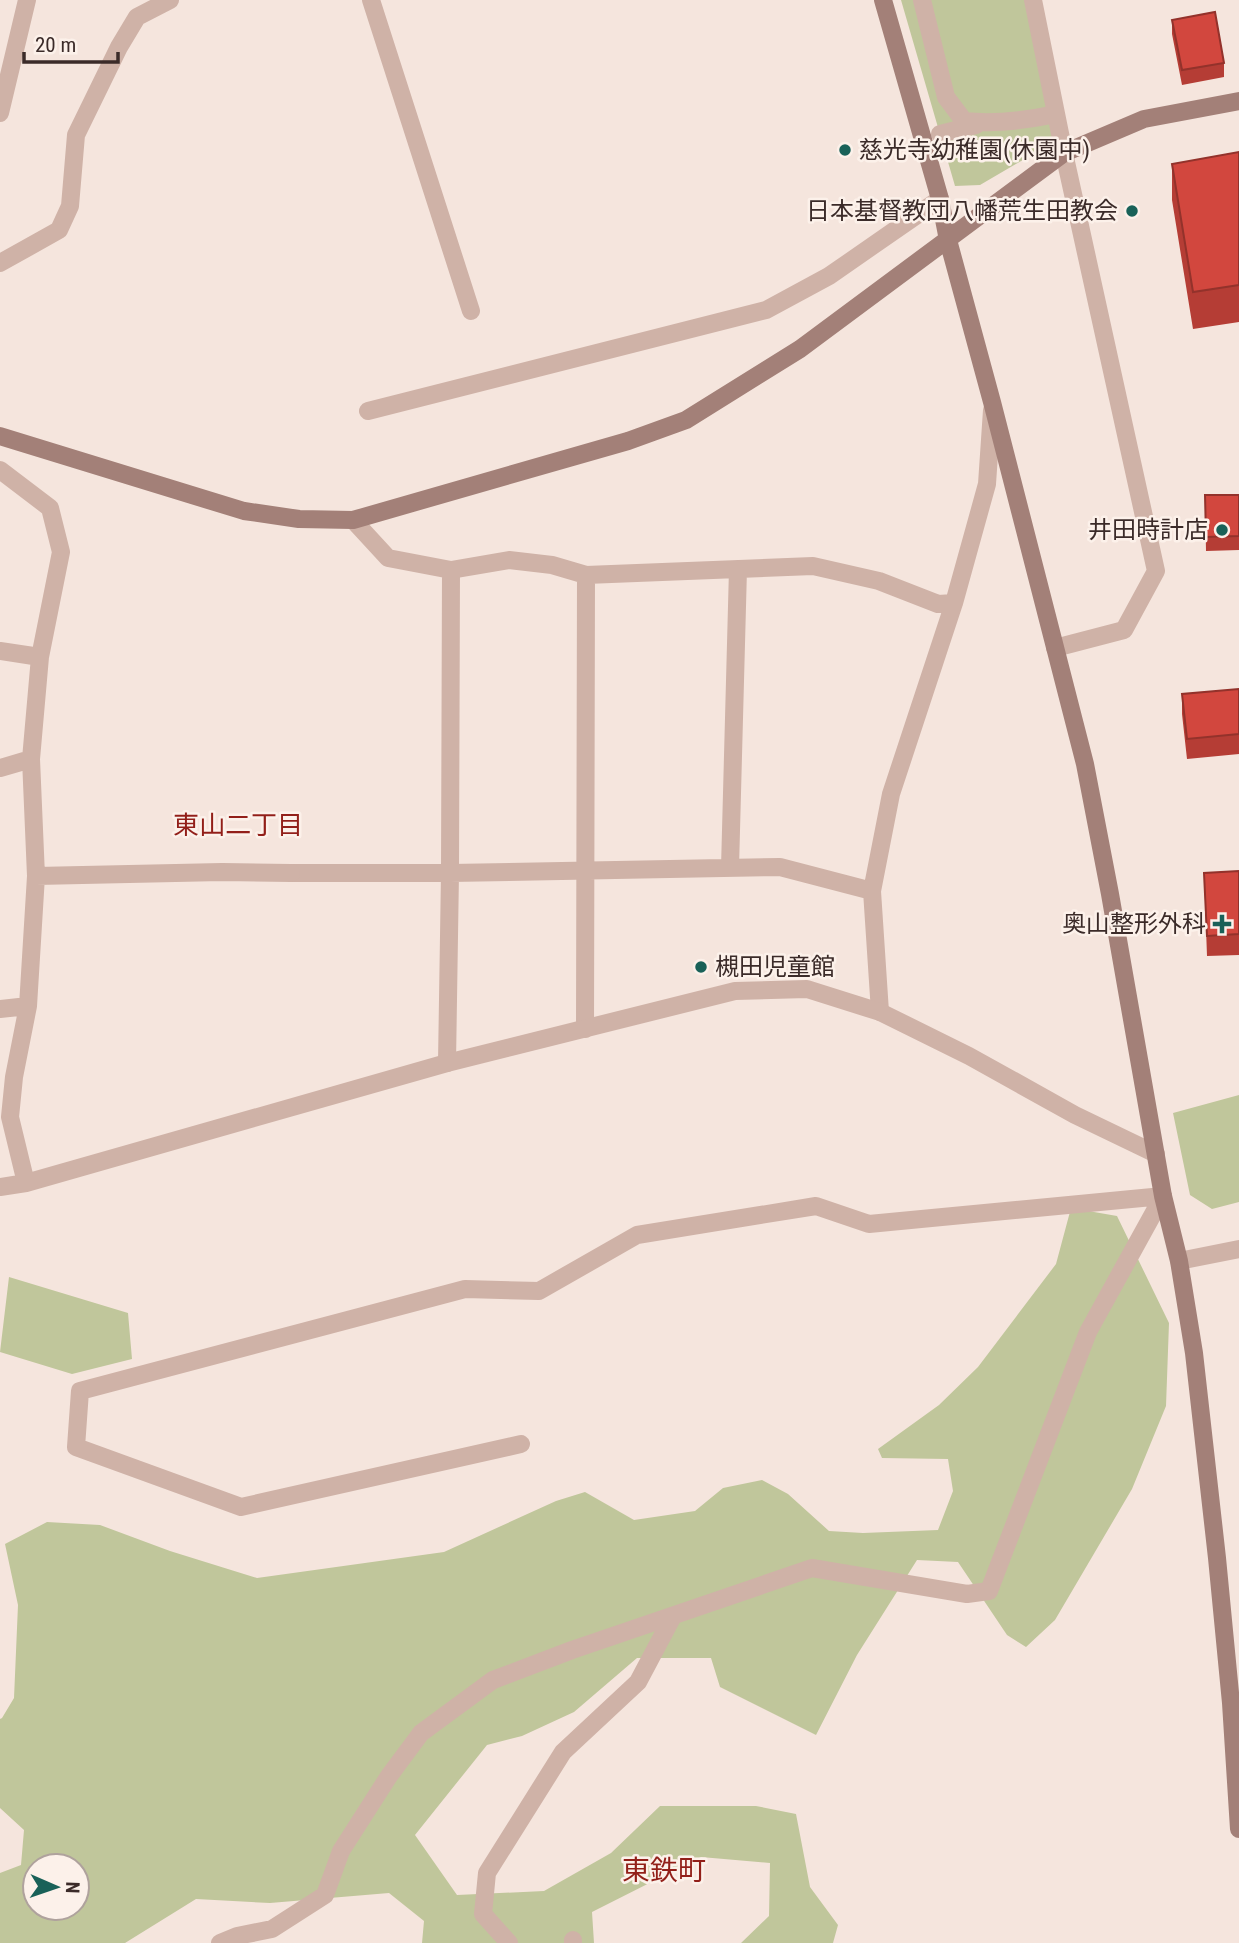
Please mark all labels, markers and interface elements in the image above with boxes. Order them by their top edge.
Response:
scale bar [24,21,119,65]
text: 20 m [35,33,76,57]
place label: 慈光寺幼稚園(休園中) [859,136,1090,164]
marker: 慈光寺幼稚園(休園中) [837,142,853,158]
place label: 日本基督教団八幡荒生田教会 [806,197,1118,225]
marker: 日本基督教団八幡荒生田教会 [1124,203,1140,219]
place label: 井田時計店 [1088,516,1208,544]
marker: 井田時計店 [1214,522,1230,538]
district label: 東山二丁目 [173,810,303,840]
place label: 奥山整形外科 [1062,910,1206,938]
marker: 奥山整形外科 [1212,914,1232,934]
place label: 槻田児童館 [715,953,835,981]
marker: 槻田児童館 [693,959,709,975]
north arrow [21,1852,91,1922]
district label: 東鉄町 [622,1854,706,1887]
text: N [61,1881,84,1894]

